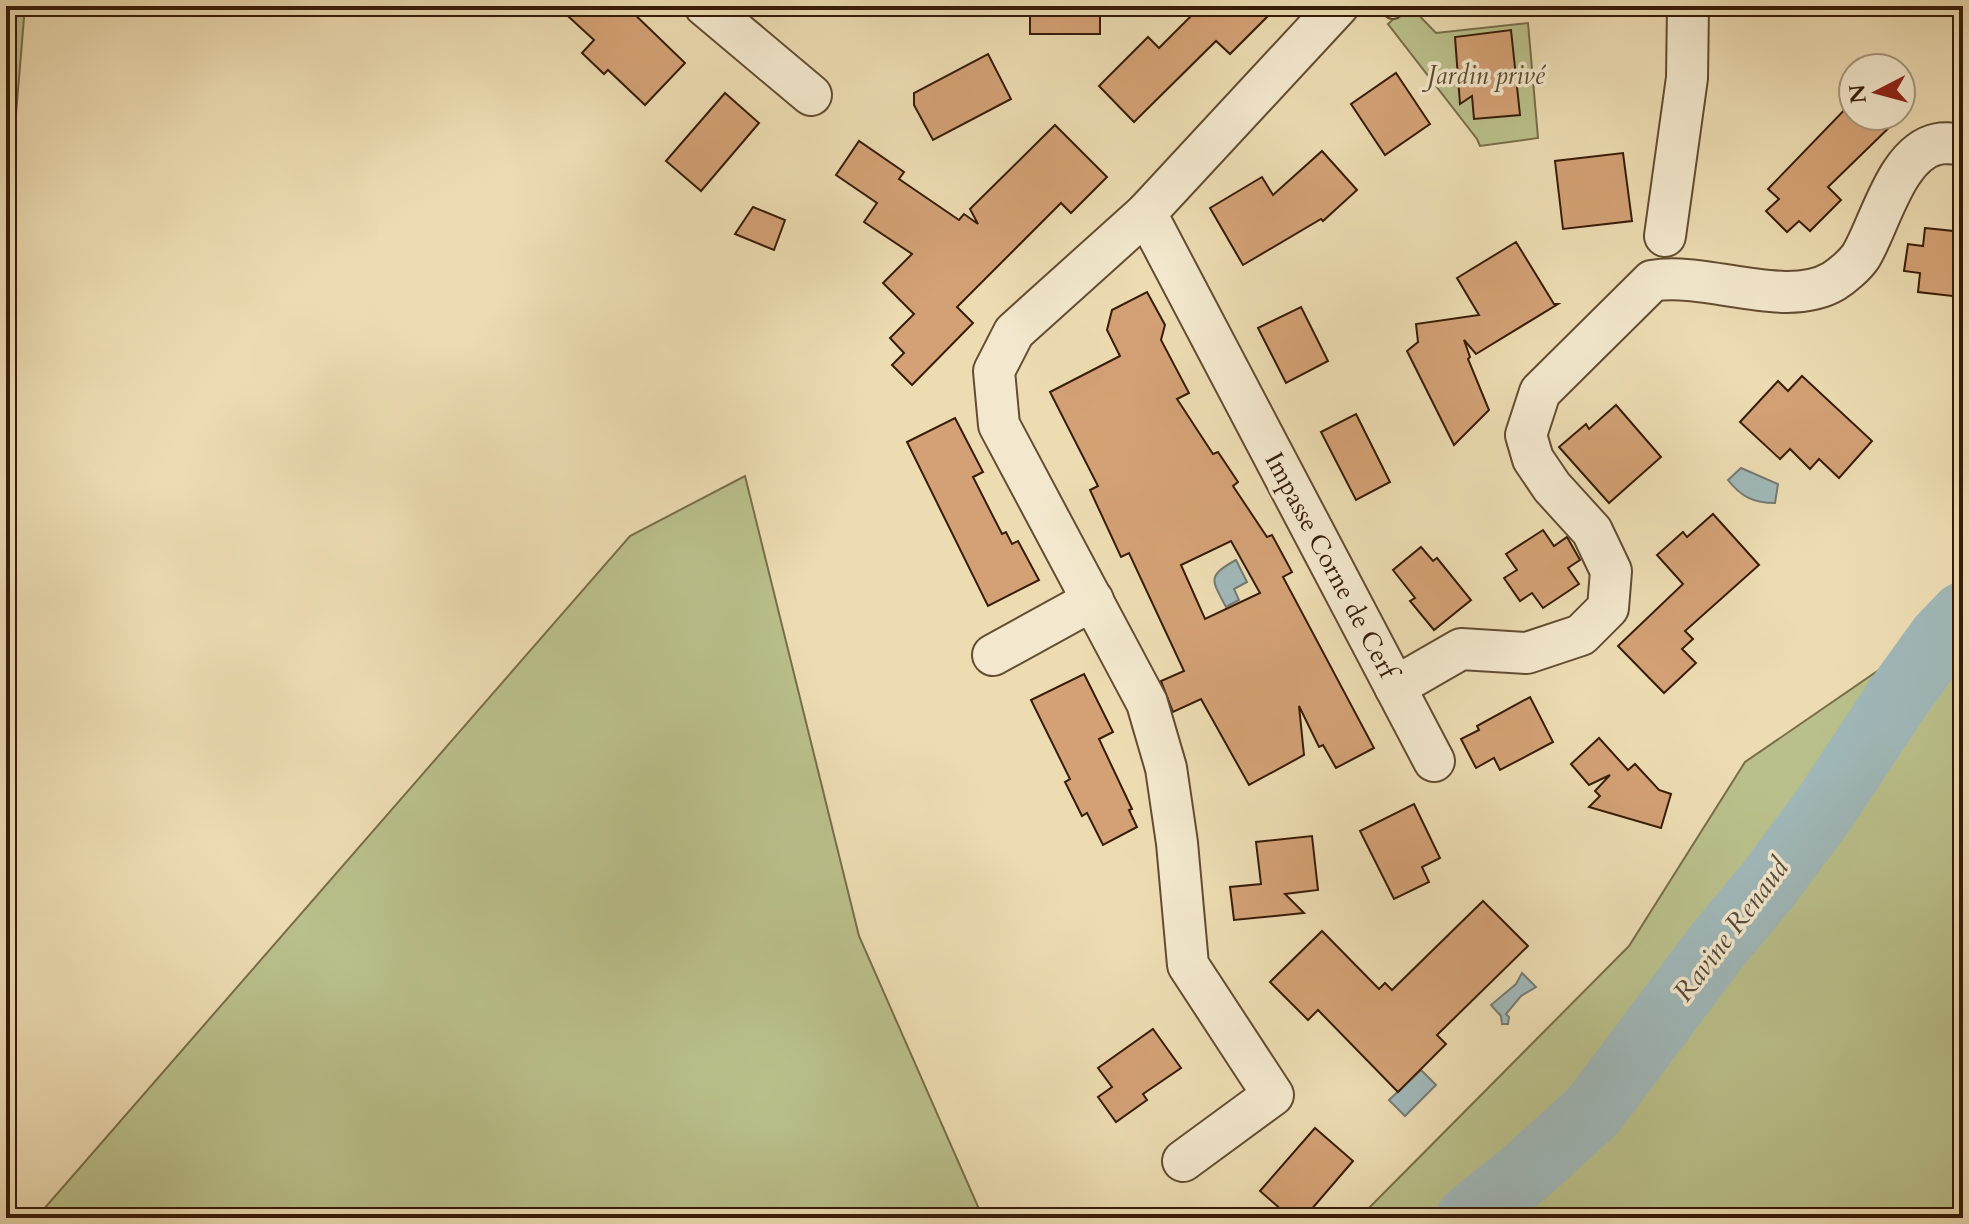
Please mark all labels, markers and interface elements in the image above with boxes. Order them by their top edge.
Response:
north arrow [1837,52,1917,132]
park label: Jardin privé [1421,58,1547,93]
text: N [1842,83,1874,105]
street label: Impasse Corne de Cerf [1257,446,1407,688]
water label: Ravine Renaud [1664,849,1798,1010]

